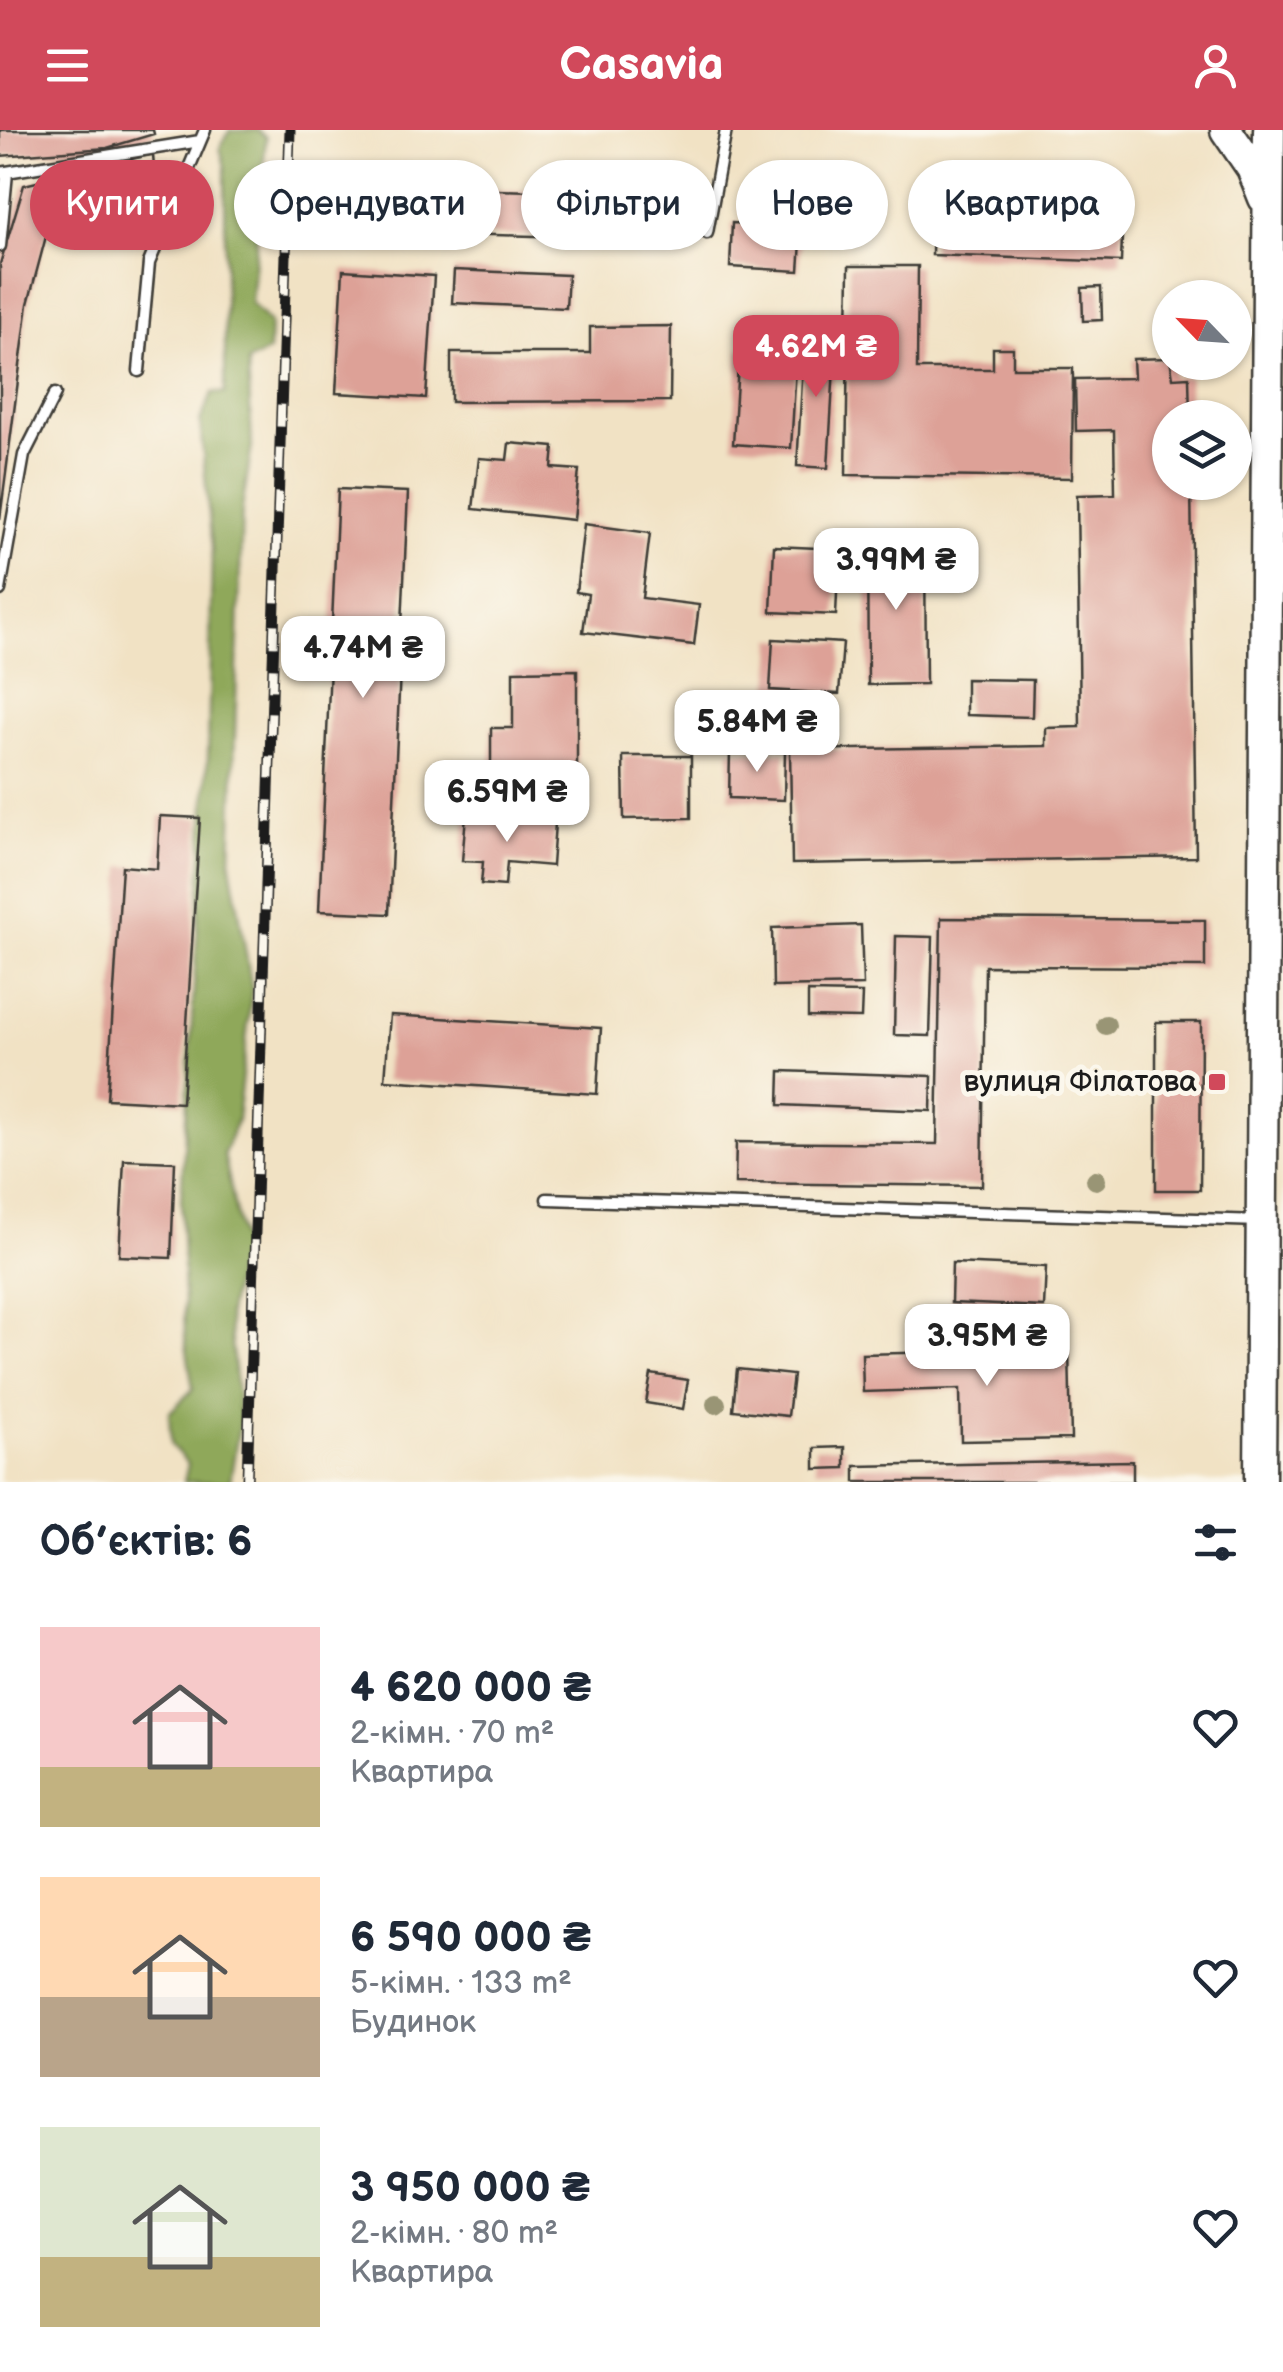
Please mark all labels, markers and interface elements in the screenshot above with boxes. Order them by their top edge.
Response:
icon: menu [40,38,95,93]
text: Casavia [560,38,723,93]
icon: person [1188,38,1243,93]
chip: Купити [30,160,214,250]
chip: Орендувати [234,160,501,250]
chip: Фільтри [521,160,716,250]
chip: Нове [736,160,888,250]
chip: Квартира [908,160,1135,250]
north arrow [1152,280,1252,380]
map controls [1152,280,1252,500]
pin: 4.62M ₴ [724,315,908,400]
text: 4.62M ₴ [755,328,877,367]
button: layers [1152,400,1252,500]
pin: 3.99M ₴ [804,528,988,613]
text: 3.99M ₴ [836,541,956,580]
pin: 4.74M ₴ [271,616,455,701]
text: 4.74M ₴ [303,629,423,668]
pin: 5.84M ₴ [665,690,849,775]
text: 5.84M ₴ [696,703,818,742]
pin: 6.59M ₴ [415,760,599,845]
text: 6.59M ₴ [446,773,568,812]
place label: вулиця Філатова [963,1064,1197,1100]
marker: вулиця Філатова [1206,1071,1228,1093]
pin: 3.95M ₴ [895,1304,1079,1389]
text: 3.95M ₴ [927,1317,1047,1356]
icon: filters [1188,1515,1243,1570]
text: Об’єктів: 6 [40,1517,252,1568]
text: 4 620 000 ₴ [350,1663,591,1714]
icon: home [120,1667,240,1787]
icon: heart [1188,1700,1243,1755]
text: 2-кімн. · 70 m² [350,1714,554,1753]
text: Квартира [350,1753,493,1792]
text: 6 590 000 ₴ [350,1913,591,1964]
icon: home [120,1917,240,2037]
icon: heart [1188,1950,1243,2005]
text: 5-кімн. · 133 m² [350,1964,572,2003]
text: Будинок [350,2003,476,2042]
text: 3 950 000 ₴ [350,2163,590,2214]
icon: home [120,2167,240,2287]
icon: heart [1188,2200,1243,2255]
text: 2-кімн. · 80 m² [350,2214,558,2253]
text: Квартира [350,2253,493,2292]

